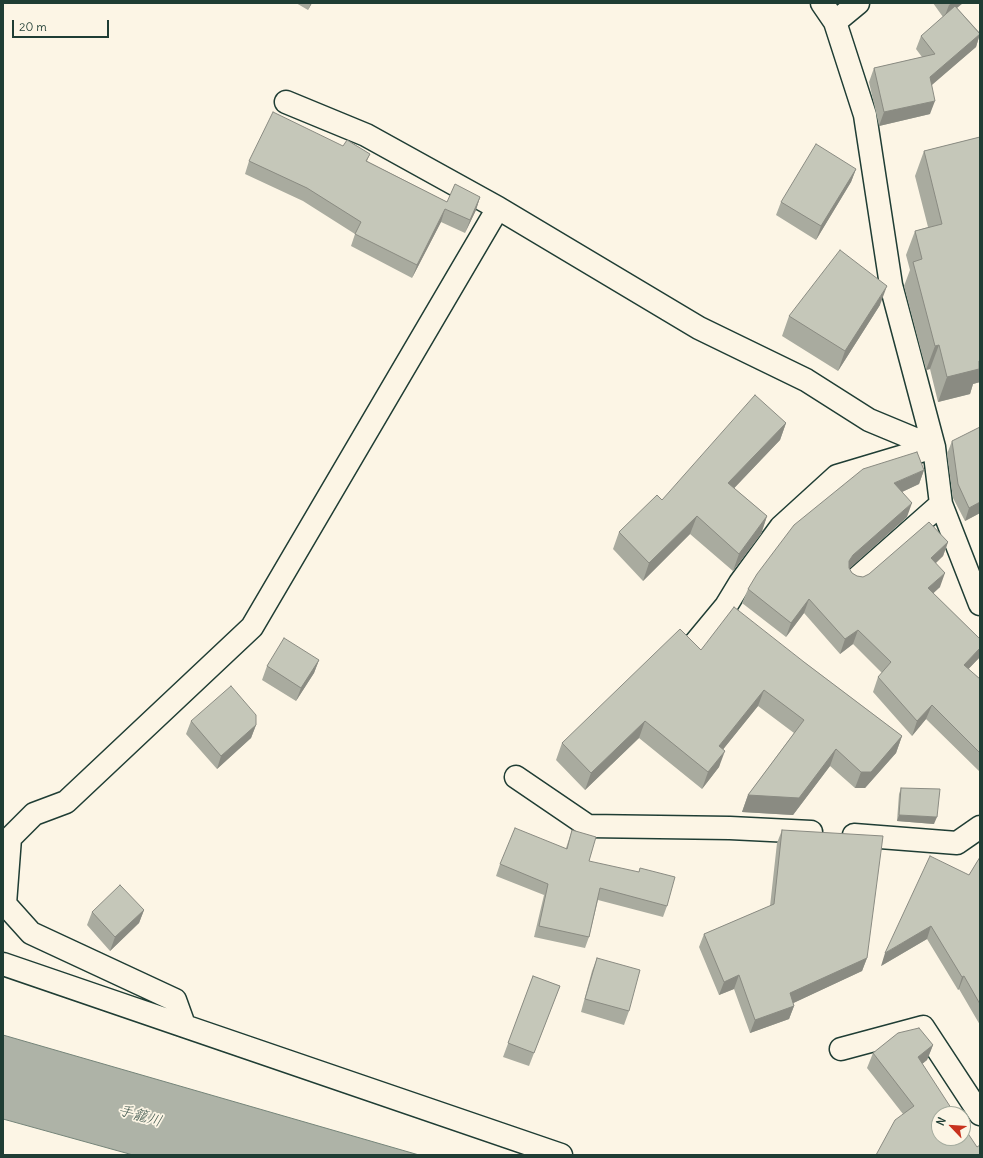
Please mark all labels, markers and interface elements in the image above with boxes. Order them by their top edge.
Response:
scale bar [14,12,111,38]
text: 20 m [19,19,47,34]
water label: 手籠川 [116,1101,164,1131]
north arrow [931,1106,971,1146]
text: N [933,1115,949,1128]

